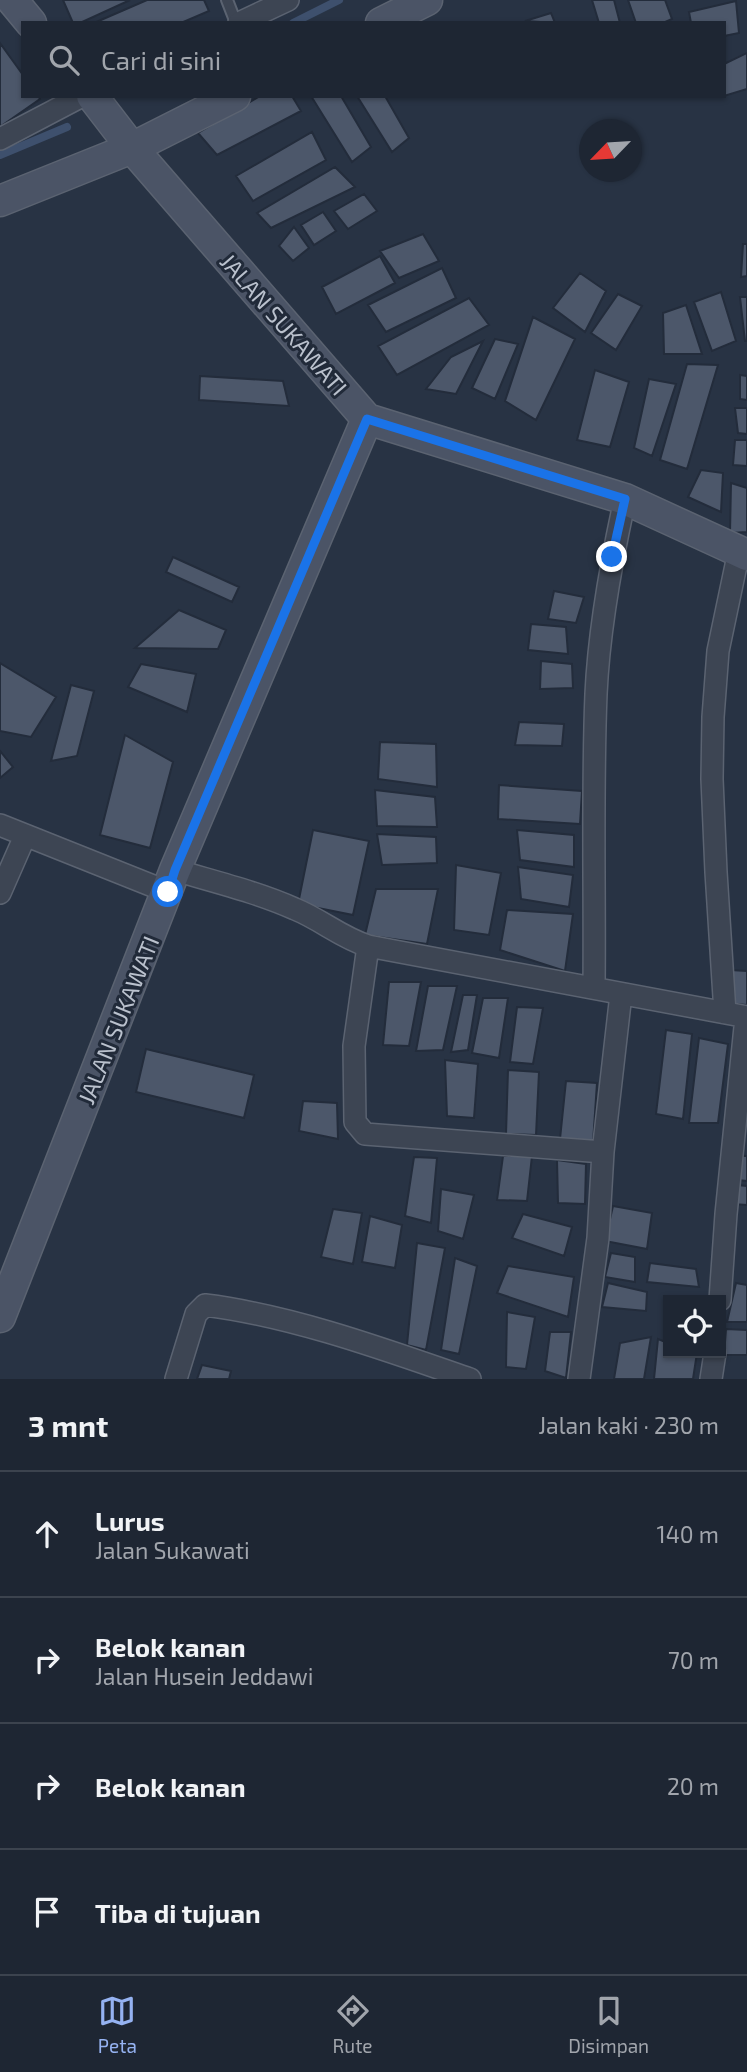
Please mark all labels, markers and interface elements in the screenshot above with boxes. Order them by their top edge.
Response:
search box [21,21,726,98]
icon: search [45,41,83,79]
text: Cari di sini [101,44,221,75]
north arrow [579,119,642,182]
street label: JALAN SUKAWATI [215,247,353,401]
route end [596,541,627,572]
route start [152,876,183,907]
street label: JALAN SUKAWATI [72,932,164,1108]
map controls [663,1295,726,1358]
button: locate [663,1295,726,1358]
text: 3 mnt [28,1407,108,1443]
text: Jalan kaki · 230 m [538,1411,719,1439]
text: Lurus [95,1505,165,1536]
icon: ahead [28,1515,66,1553]
text: 140 m [657,1520,719,1548]
text: Jalan Sukawati [95,1536,250,1564]
text: Belok kanan [95,1631,246,1662]
icon: right [28,1641,66,1679]
text: 70 m [668,1646,719,1674]
text: Jalan Husein Jeddawi [95,1662,313,1690]
icon: right [28,1767,66,1805]
text: Belok kanan [95,1771,246,1802]
text: 20 m [667,1772,719,1800]
icon: arrive [28,1893,66,1931]
text: Tiba di tujuan [95,1897,261,1928]
tab: Peta [98,1992,137,2057]
tab: Rute [333,1992,373,2057]
tab: Disimpan [568,1992,649,2057]

